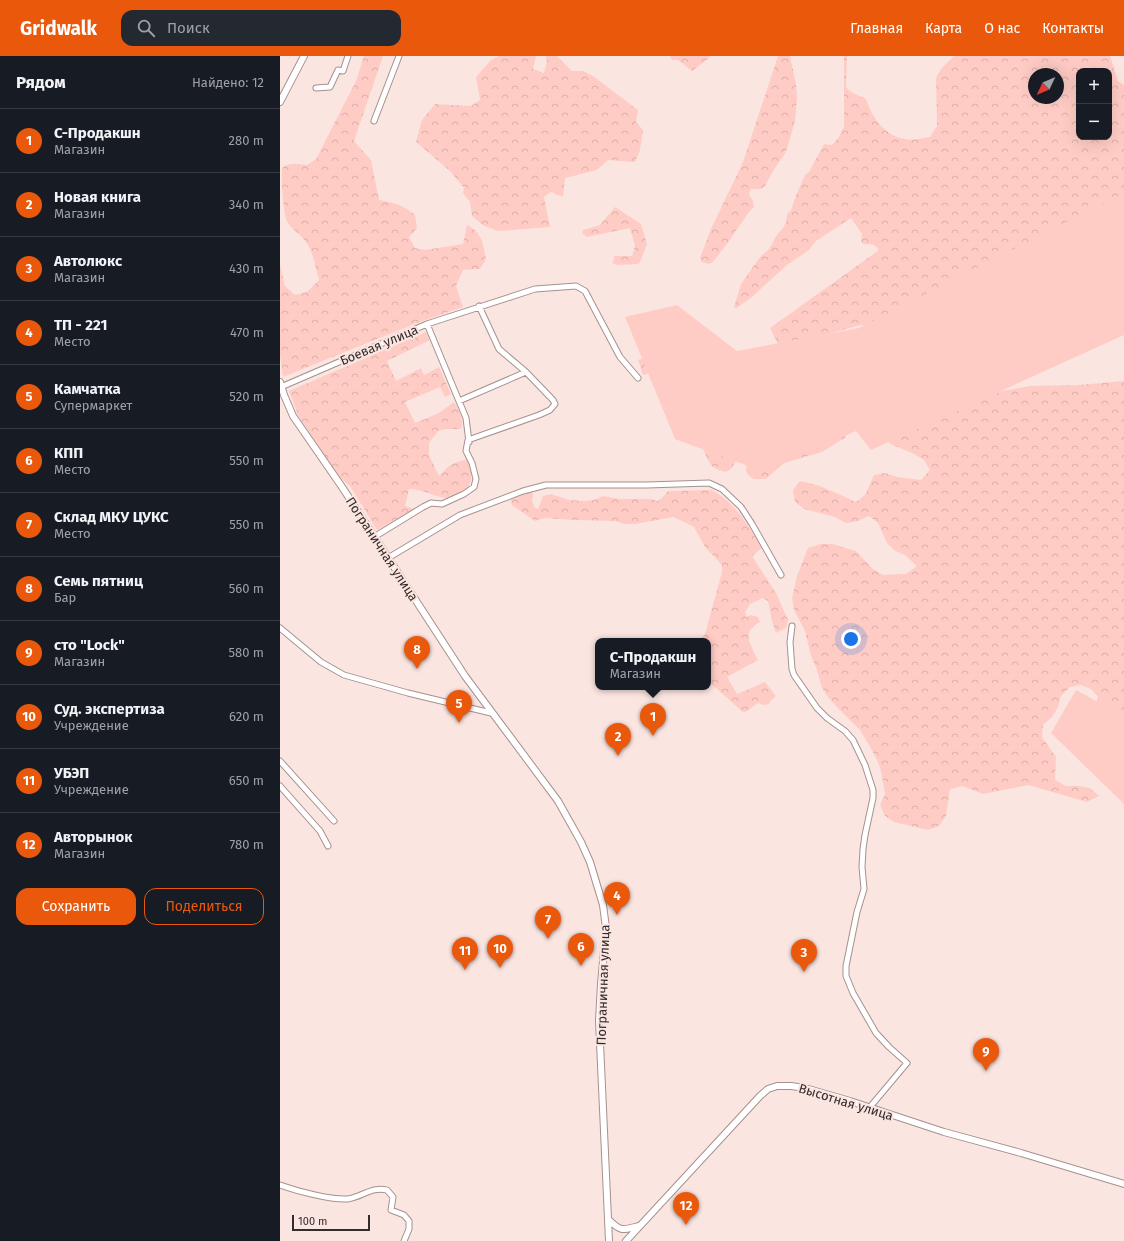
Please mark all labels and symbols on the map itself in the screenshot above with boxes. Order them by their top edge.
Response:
north arrow [1028,68,1064,104]
street label: Боевая улица [338,322,420,368]
street label: Пограничная улица [343,494,421,604]
your location [841,629,861,649]
pin: 8 [404,636,430,669]
pin: 5 [446,690,472,723]
pin: 1 [640,703,666,736]
pin: 2 [605,723,631,756]
pin: 4 [604,882,630,915]
pin: 7 [535,906,561,939]
street label: Пограничная улица [593,924,613,1046]
pin: 6 [568,933,594,966]
pin: 10 [487,935,513,968]
pin: 11 [452,937,478,970]
pin: 3 [791,939,817,972]
pin: 9 [973,1038,999,1071]
street label: Высотная улица [797,1080,895,1124]
pin: 12 [673,1192,699,1225]
scale bar [292,1213,370,1232]

